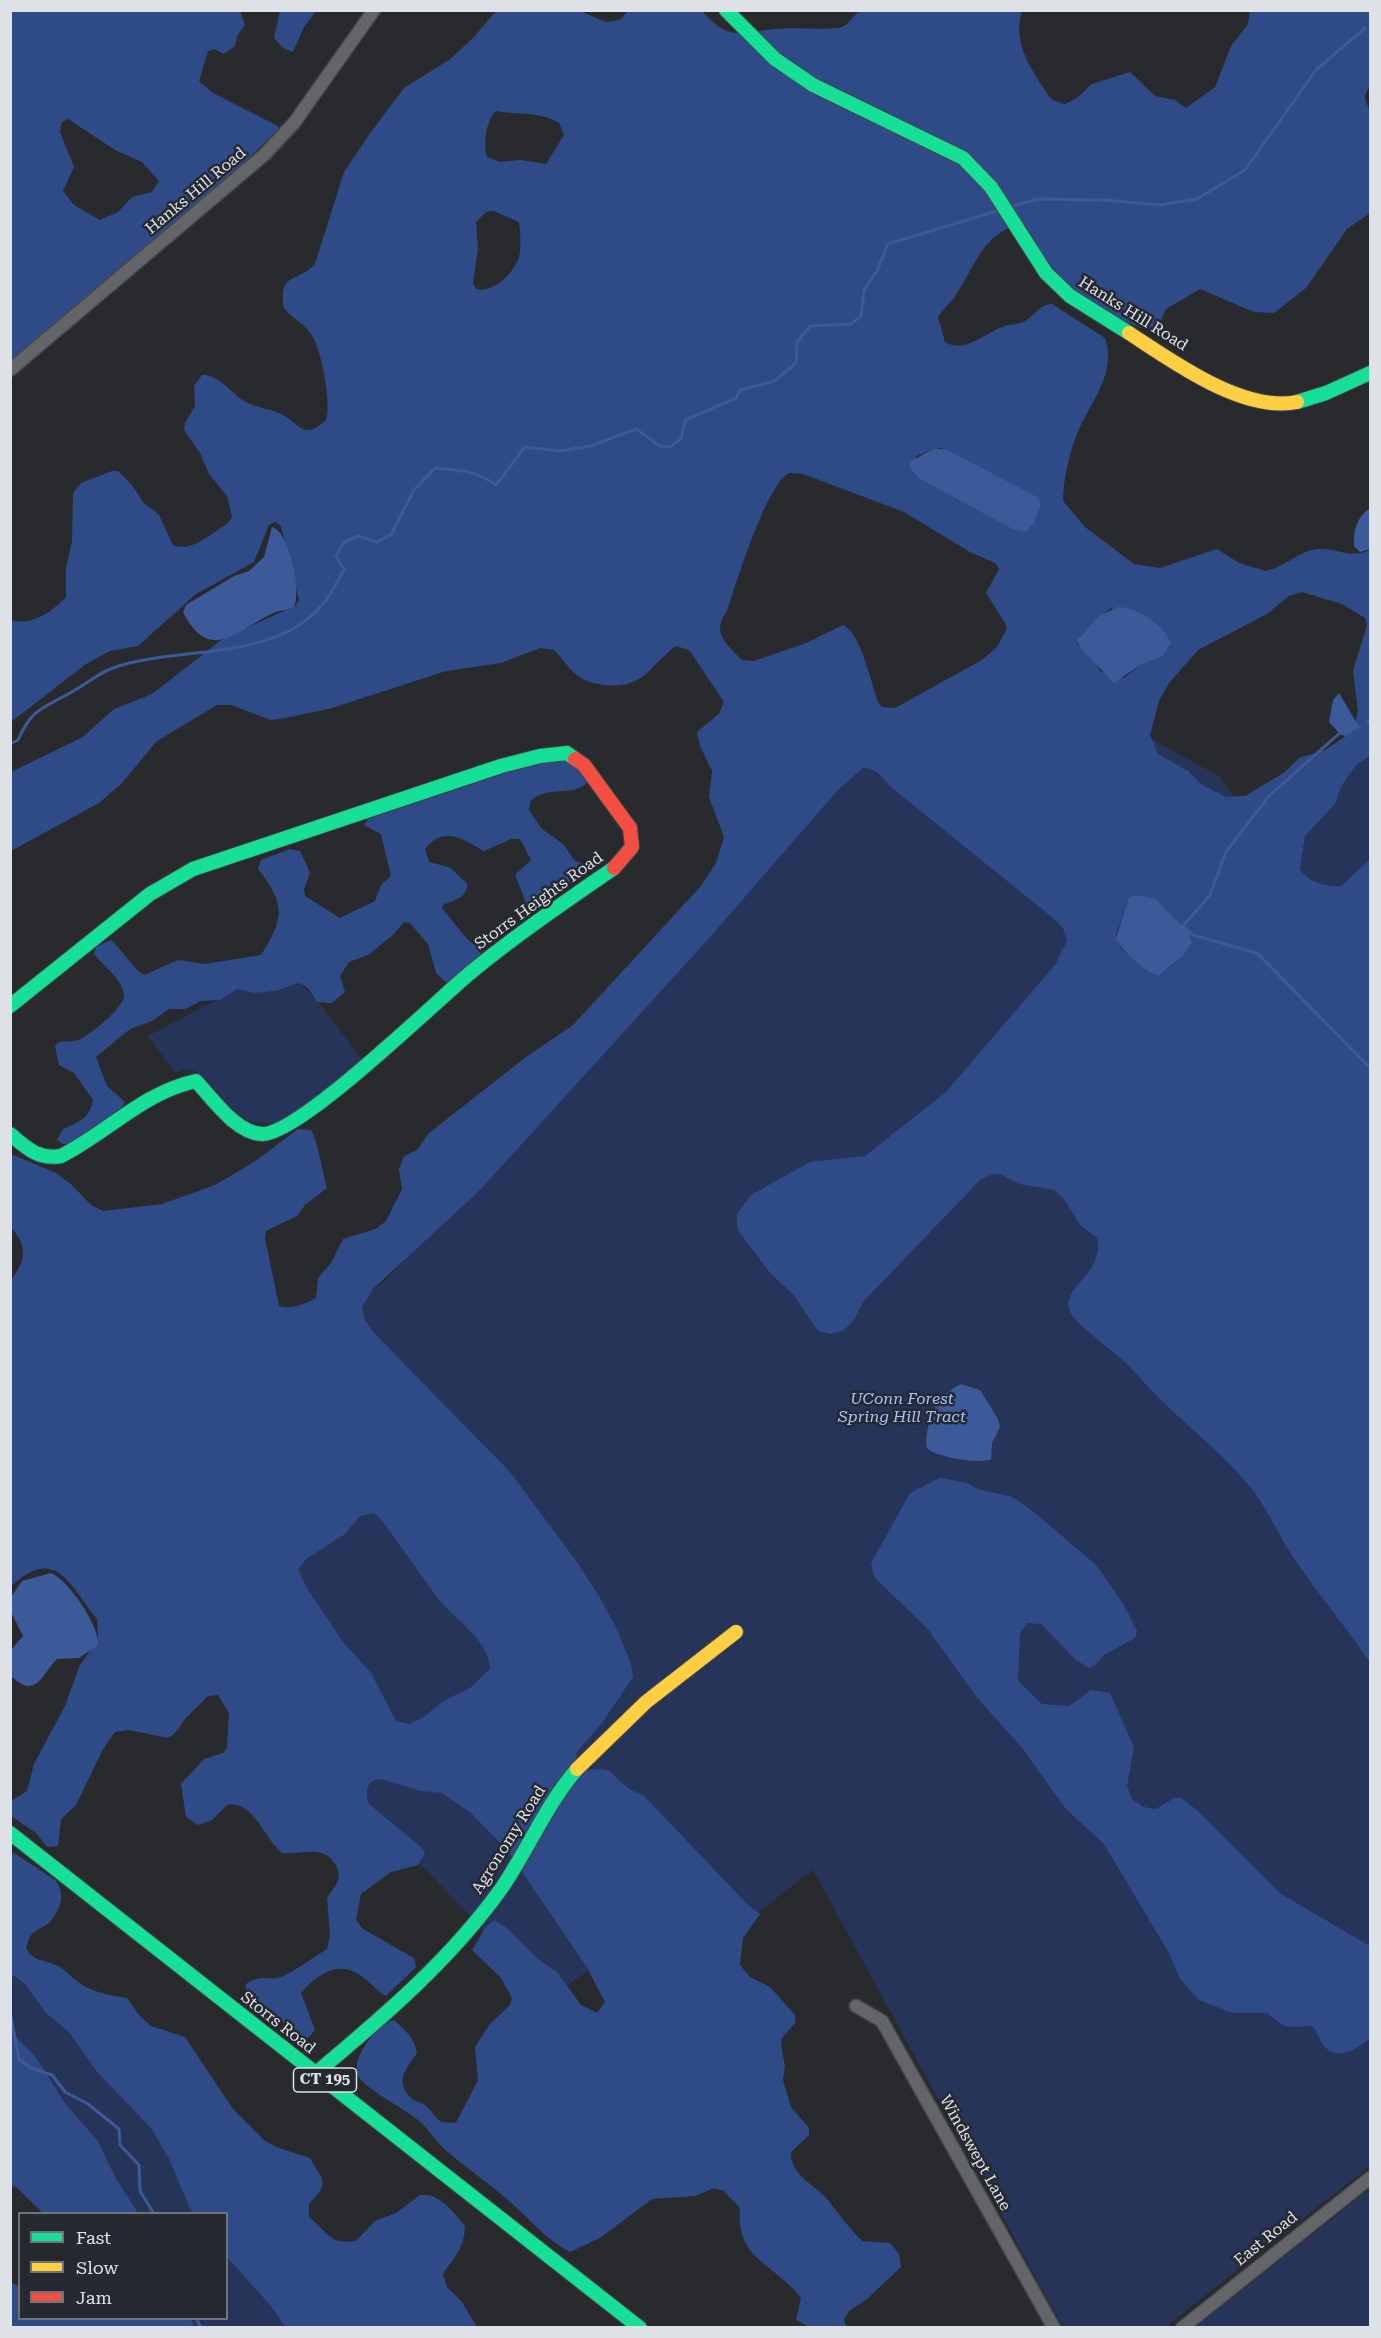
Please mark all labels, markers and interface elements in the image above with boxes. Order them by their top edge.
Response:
street label: Hanks Hill Road [142,143,250,239]
street label: Hanks Hill Road [1075,273,1191,355]
street label: Storrs Heights Road [471,848,607,954]
park label: UConn Forest Spring Hill Tract [838,1389,966,1427]
street label: Agronomy Road [468,1782,550,1898]
street label: Storrs Road [237,1988,319,2058]
road number: CT 195 [294,2068,356,2092]
street label: Windswept Lane [935,2092,1015,2214]
street label: East Road [1230,2208,1302,2270]
legend [18,2212,228,2320]
text: Fast [76,2227,111,2248]
text: Slow [76,2257,118,2278]
text: Jam [76,2287,112,2308]

